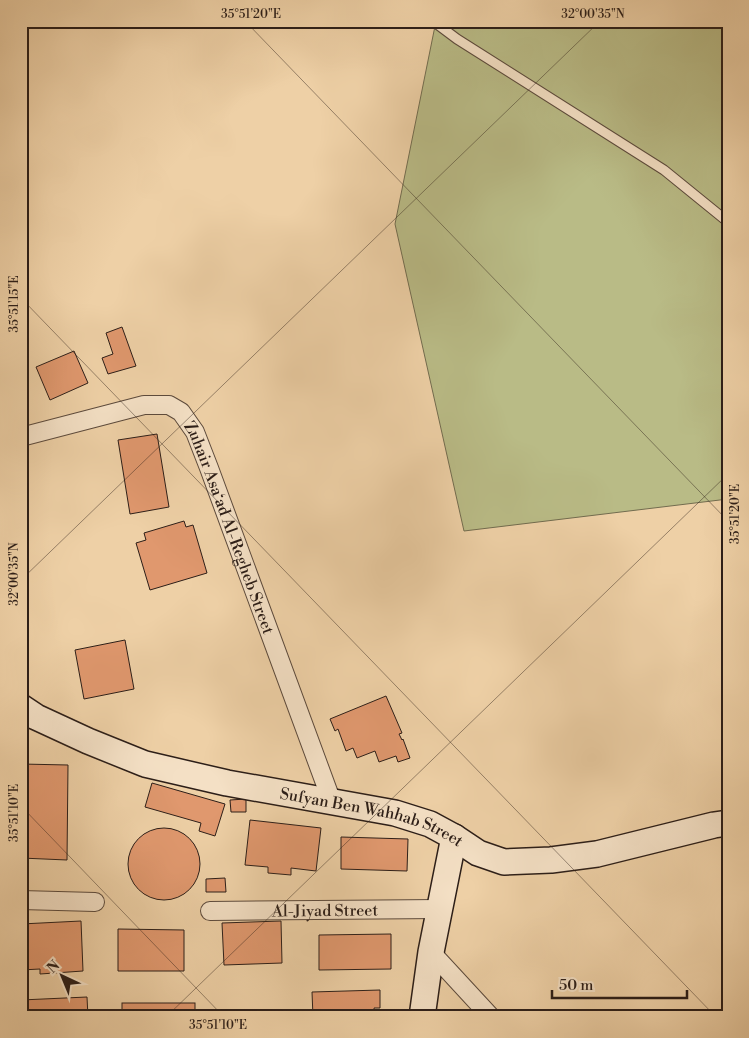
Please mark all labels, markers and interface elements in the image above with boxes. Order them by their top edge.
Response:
text: 35°51'20"E [221,7,281,22]
text: 32°00'35"N [561,7,625,22]
text: 35°51'15"E [7,276,22,332]
street label: Zuhair Asa‘ad Al-Regheb Street [179,417,278,637]
text: 35°51'20"E [728,484,743,544]
text: 32°00'35"N [7,542,22,606]
text: 35°51'10"E [7,784,22,842]
street label: Sufyan Ben Wahhab Street [278,784,467,851]
street label: Al-Jiyad Street [271,901,378,921]
north arrow [38,950,88,1000]
text: N [43,957,64,978]
scale bar [552,968,686,1000]
text: 50 m [559,976,593,995]
text: 35°51'10"E [189,1018,247,1033]

